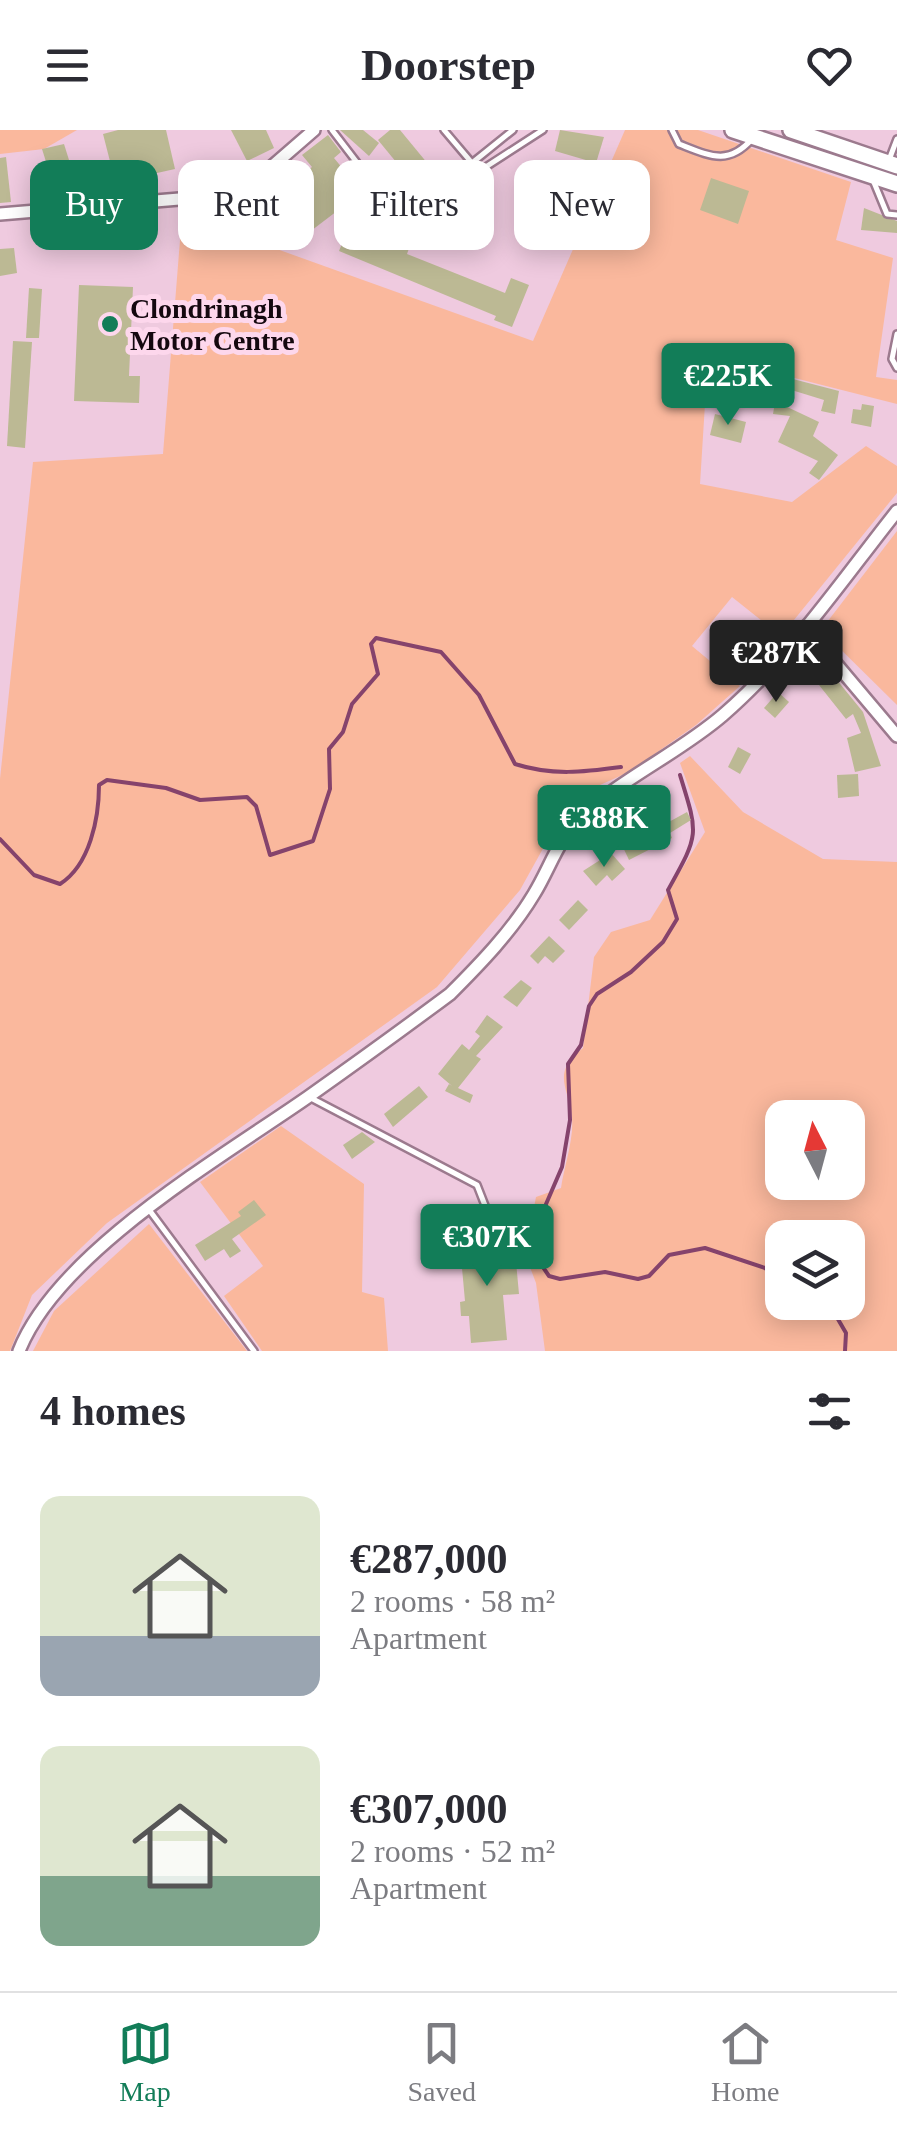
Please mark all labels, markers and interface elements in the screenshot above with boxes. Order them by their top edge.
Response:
icon: menu [40,38,95,93]
icon: heart [802,38,857,93]
text: Doorstep [361,40,536,90]
chip: Buy [30,160,158,250]
chip: Rent [178,160,314,250]
chip: Filters [334,160,494,250]
chip: New [514,160,650,250]
place label: Clondrinagh Motor Centre [130,293,295,356]
marker: Clondrinagh Motor Centre [99,313,121,335]
pin: €225K [658,343,798,428]
text: €225K [684,357,772,393]
pin: €287K [706,620,846,705]
text: €287K [732,634,820,670]
pin: €388K [534,785,674,870]
text: €388K [560,799,648,835]
north arrow [765,1100,865,1200]
map controls [765,1100,865,1320]
pin: €307K [417,1204,557,1289]
text: €307K [443,1218,531,1254]
button: layers [765,1220,865,1320]
icon: filters [802,1384,857,1439]
text: 4 homes [40,1388,186,1434]
icon: home [120,1536,240,1656]
text: €287,000 [350,1536,508,1582]
text: 2 rooms · 58 m² [350,1583,555,1619]
text: Apartment [350,1620,487,1656]
icon: home [120,1786,240,1906]
text: €307,000 [350,1786,508,1832]
text: 2 rooms · 52 m² [350,1833,555,1869]
text: Apartment [350,1870,487,1906]
tab: Map [118,2016,173,2108]
tab: Saved [408,2016,476,2108]
tab: Home [711,2016,779,2108]

